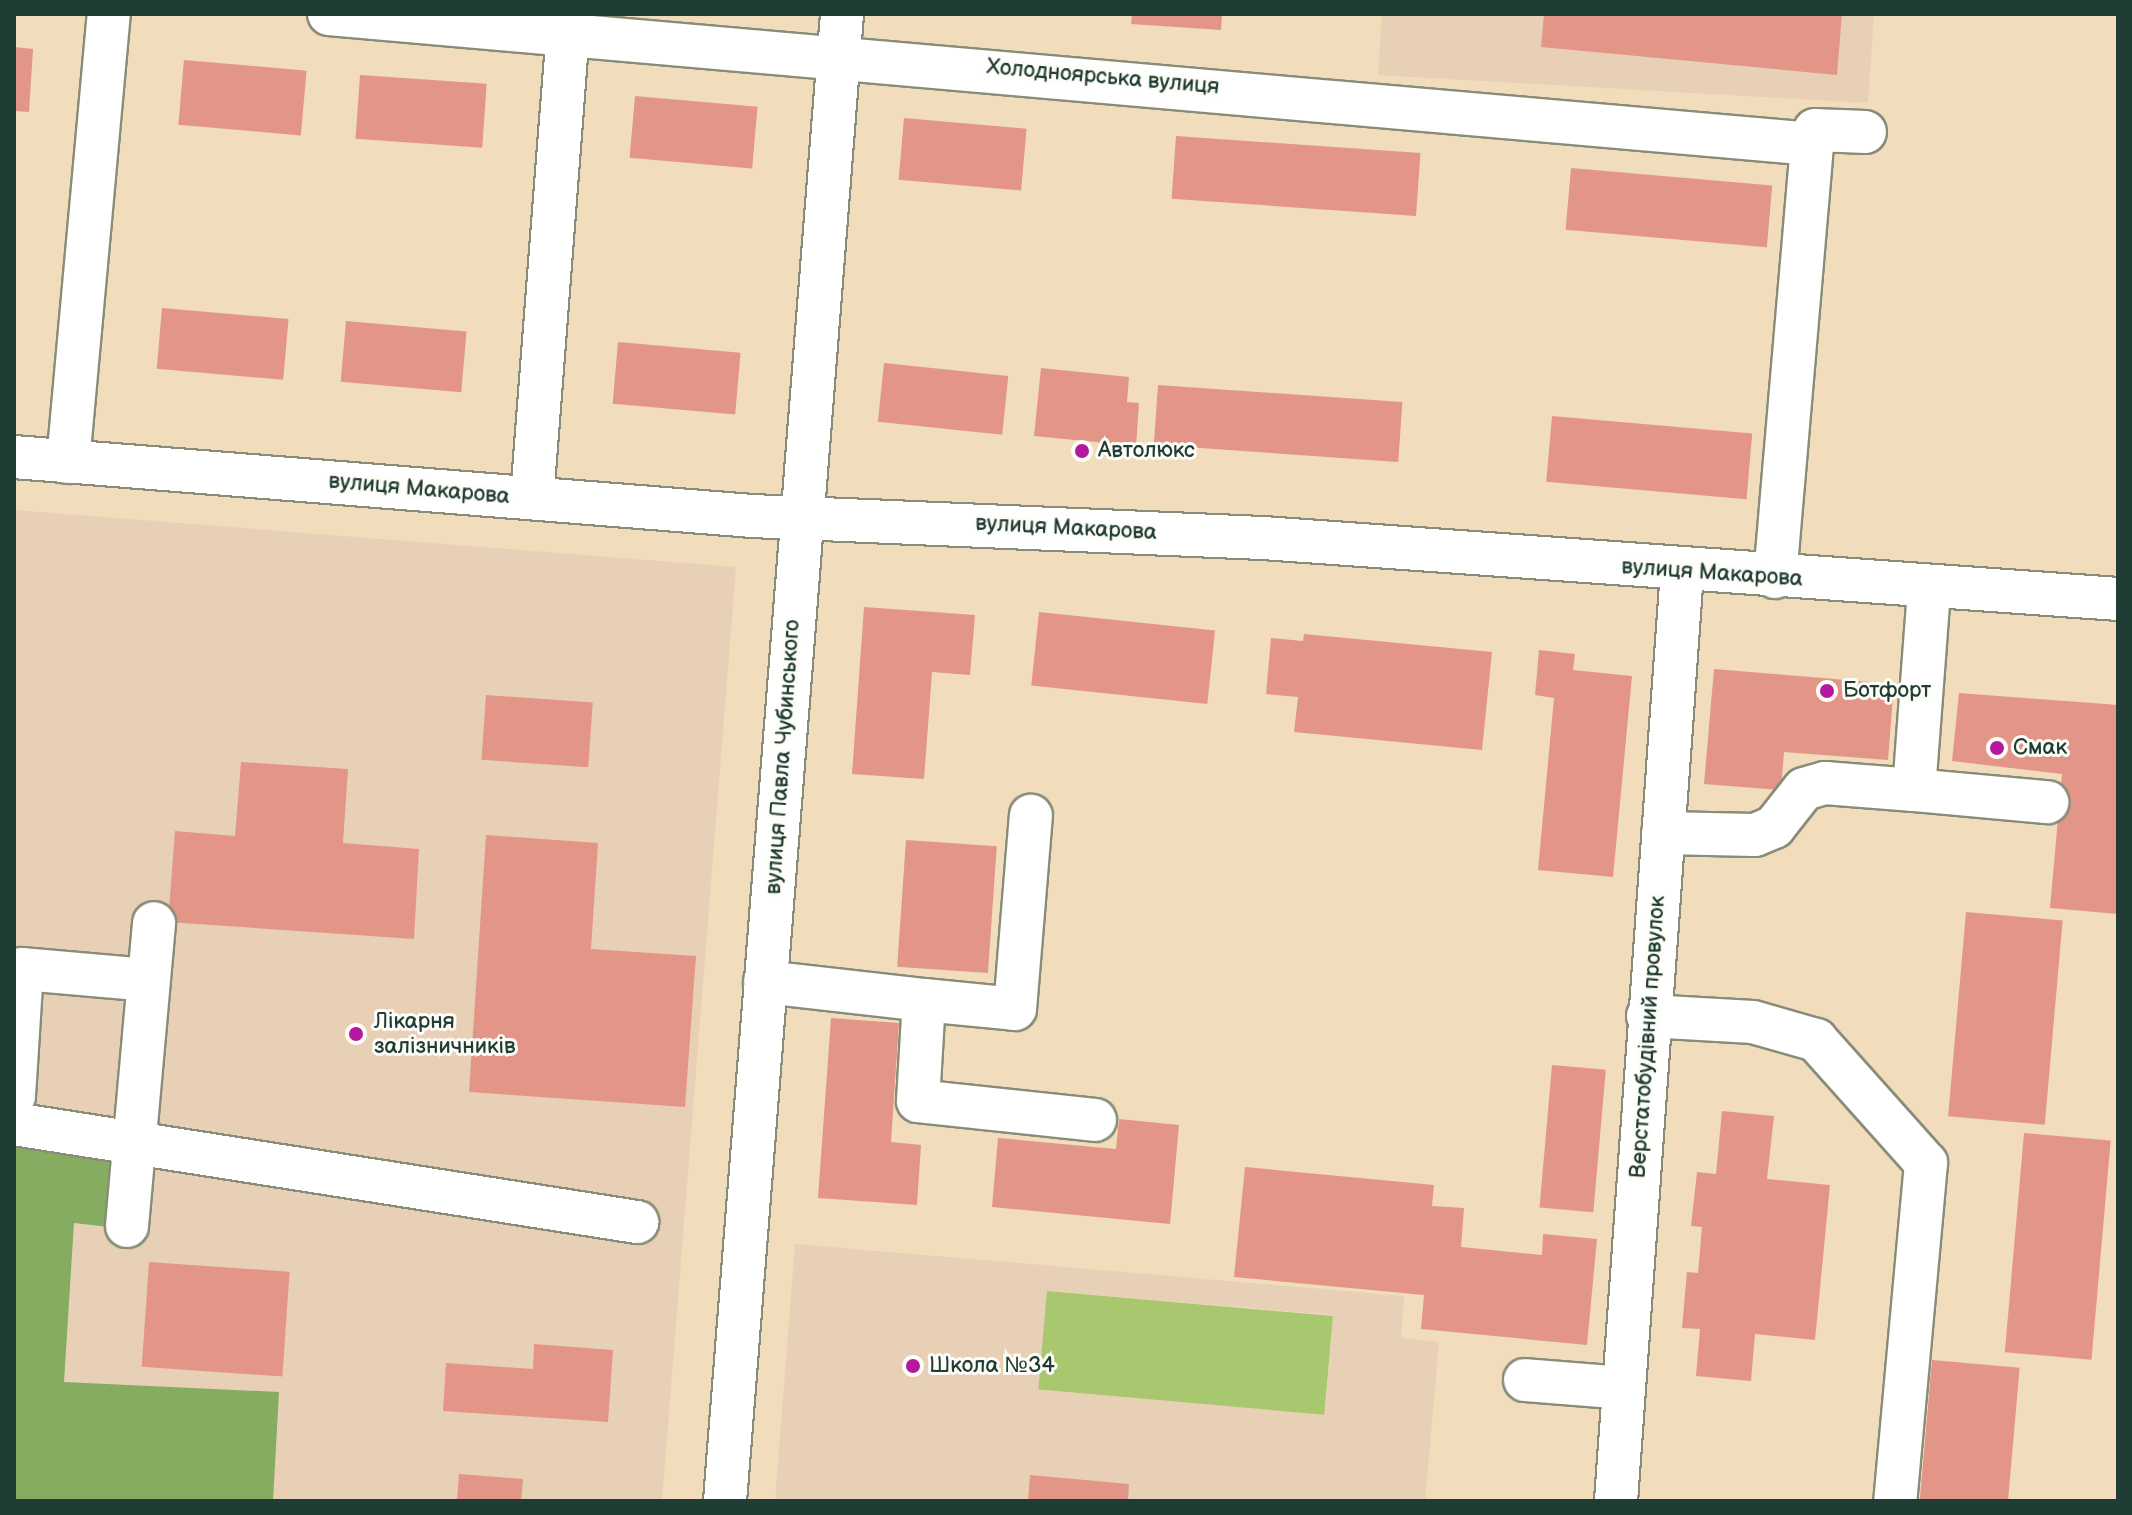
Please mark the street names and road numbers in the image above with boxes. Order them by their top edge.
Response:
street label: Холодноярська вулиця [986,54,1220,100]
street label: вулиця Макарова [327,468,511,510]
street label: вулиця Макарова [975,510,1157,546]
street label: вулиця Макарова [1620,553,1804,593]
street label: вулиця Павла Чубинського [760,619,806,895]
street label: Верстатобудівний провулок [1625,895,1671,1179]

